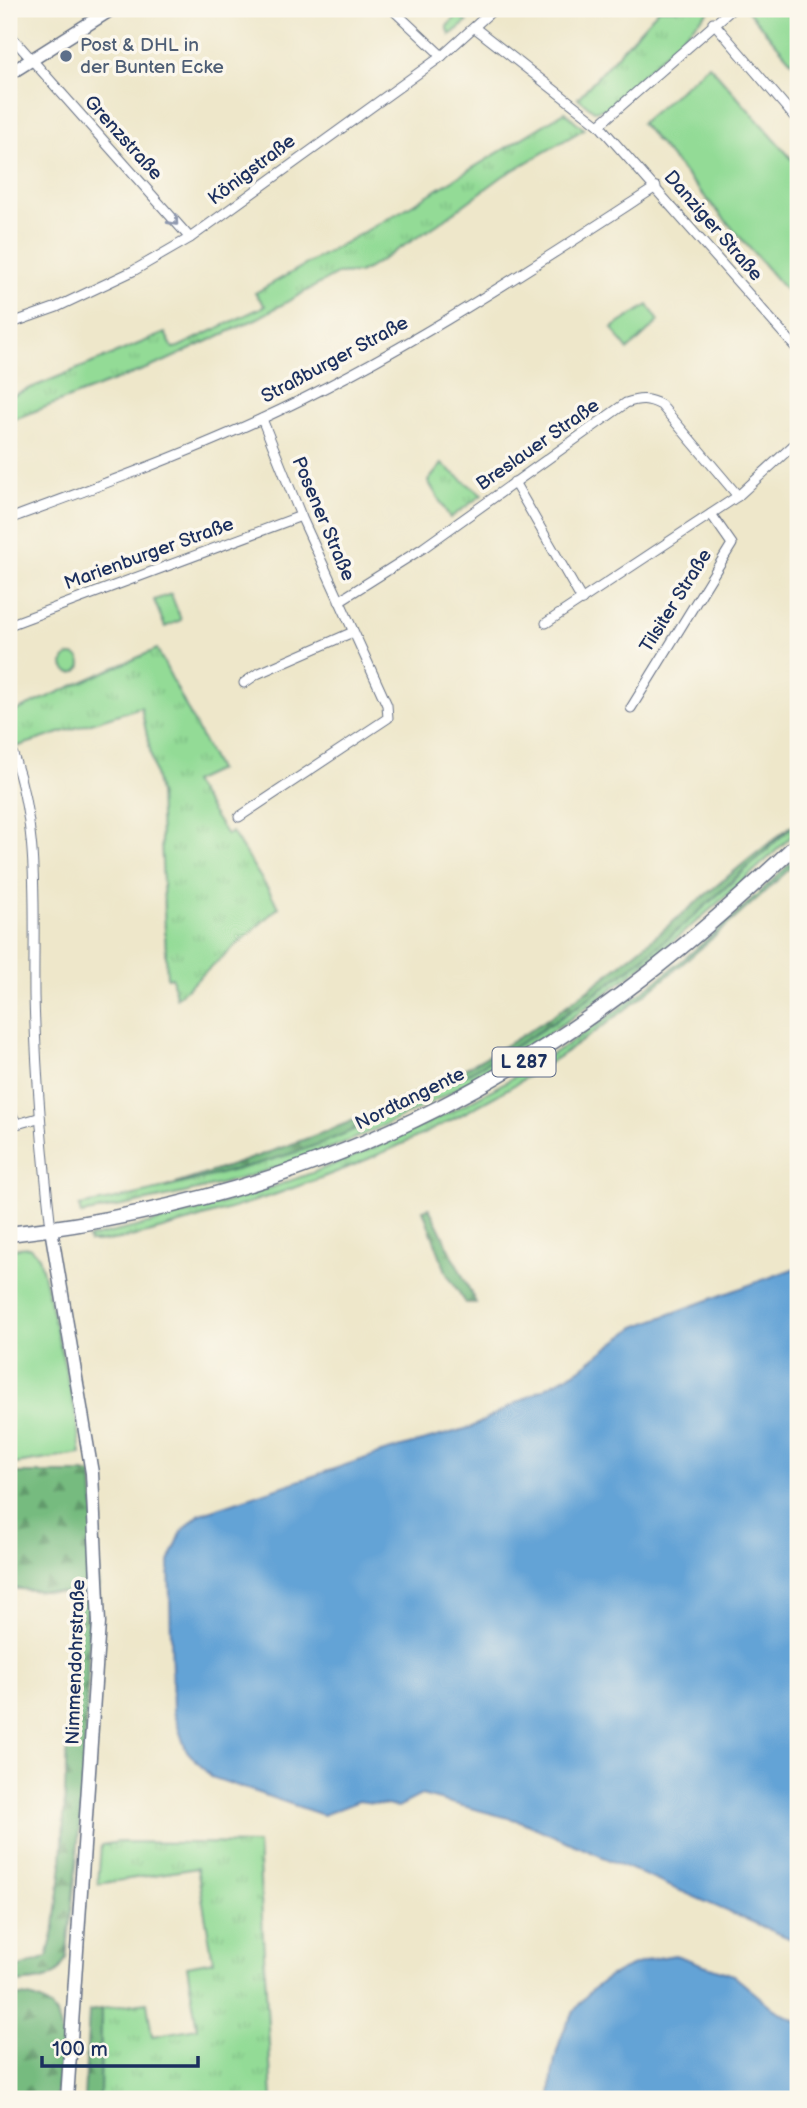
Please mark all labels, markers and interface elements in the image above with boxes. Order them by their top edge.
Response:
place label: Post & DHL in der Bunten Ecke [80,34,224,79]
marker: Post & DHL in der Bunten Ecke [58,48,74,64]
street label: Grenzstraße [79,91,167,185]
street label: Königstraße [204,130,300,210]
street label: Danziger Straße [659,166,767,286]
one-way arrow [166,213,178,226]
street label: Straßburger Straße [258,312,412,408]
street label: Breslauer Straße [472,394,604,496]
street label: Posener Straße [286,453,360,585]
street label: Marienburger Straße [61,513,237,595]
street label: Tilsiter Straße [635,545,717,657]
road number: L 287 [492,1048,556,1077]
street label: Nordtangente [352,1063,468,1135]
street label: Nimmendohrstraße [62,1579,90,1745]
scale bar [42,2024,198,2068]
text: 100 m [52,2037,108,2062]

